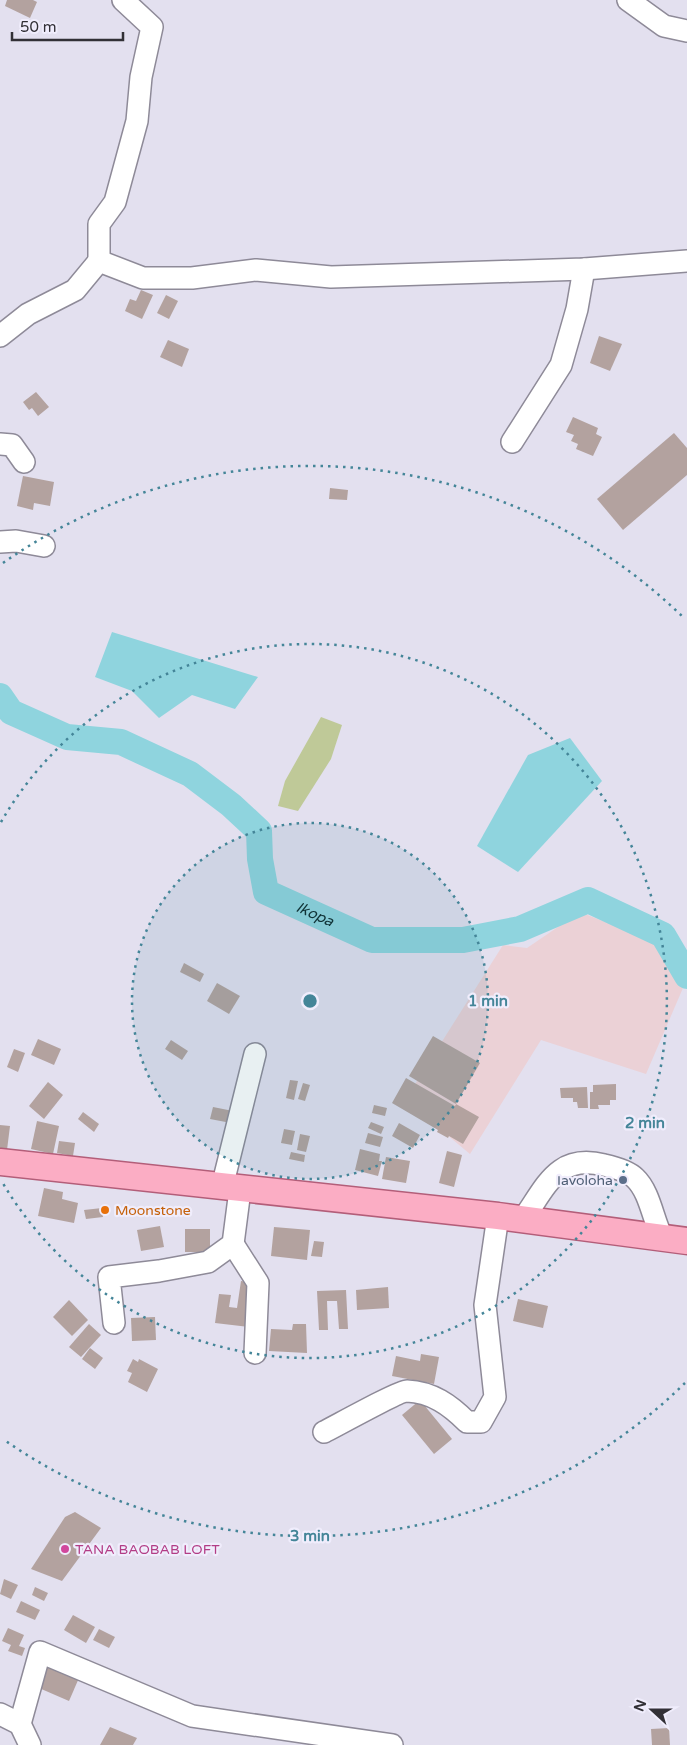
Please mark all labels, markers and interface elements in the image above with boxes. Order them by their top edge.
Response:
scale bar [12,10,124,42]
text: 50 m [20,18,57,36]
water label: Ikopa [293,898,337,931]
centre of rings [301,992,319,1010]
text: 1 min [468,992,508,1010]
text: 2 min [625,1114,665,1132]
place label: Iavoloha [557,1172,613,1189]
marker: Iavoloha [617,1174,629,1186]
place label: Moonstone [115,1202,191,1219]
marker: Moonstone [99,1204,111,1216]
text: 3 min [290,1527,330,1545]
place label: TANA BAOBAB LOFT [75,1541,220,1558]
marker: TANA BAOBAB LOFT [59,1543,71,1555]
north arrow [627,1685,677,1735]
text: N [630,1697,650,1714]

